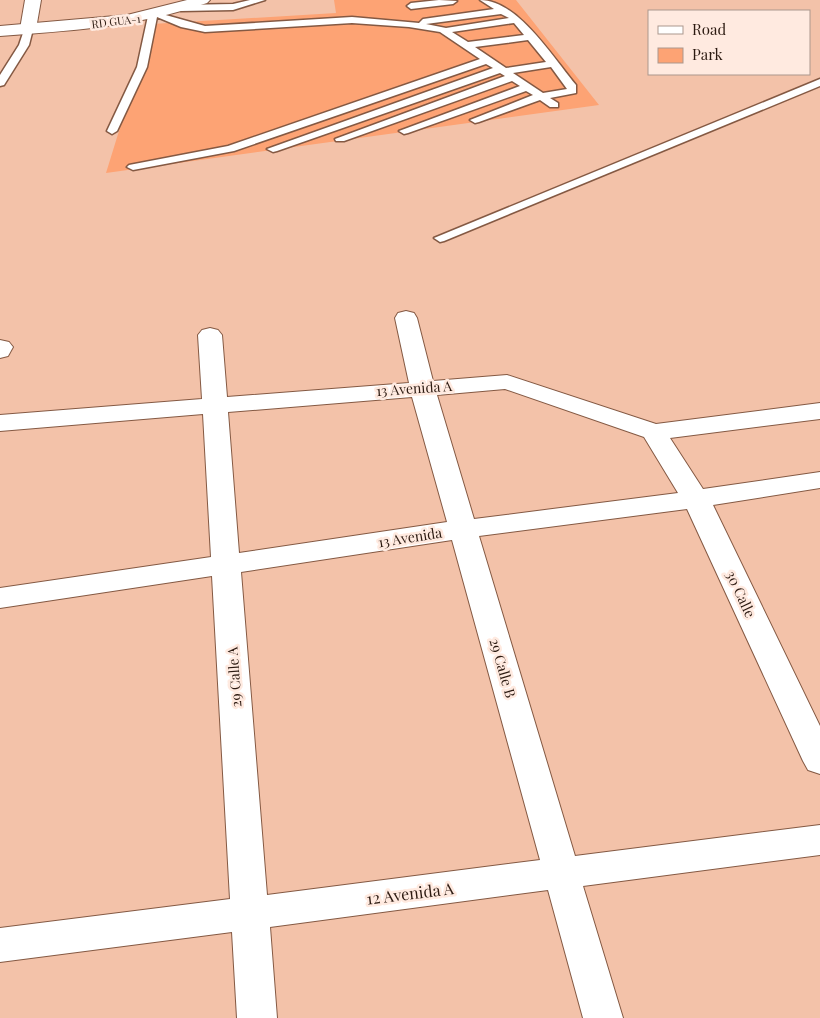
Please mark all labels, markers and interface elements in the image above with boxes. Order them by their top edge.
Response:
legend [648,10,810,75]
street label: RD GUA-1 [91,11,141,31]
text: Road [692,19,726,39]
text: Park [692,44,724,64]
street label: 13 Avenida A [375,376,453,400]
street label: 13 Avenida [377,523,443,551]
street label: 30 Calle [722,567,760,621]
street label: 29 Calle B [485,636,521,700]
street label: 29 Calle A [222,646,246,708]
street label: 12 Avenida A [365,877,456,909]

